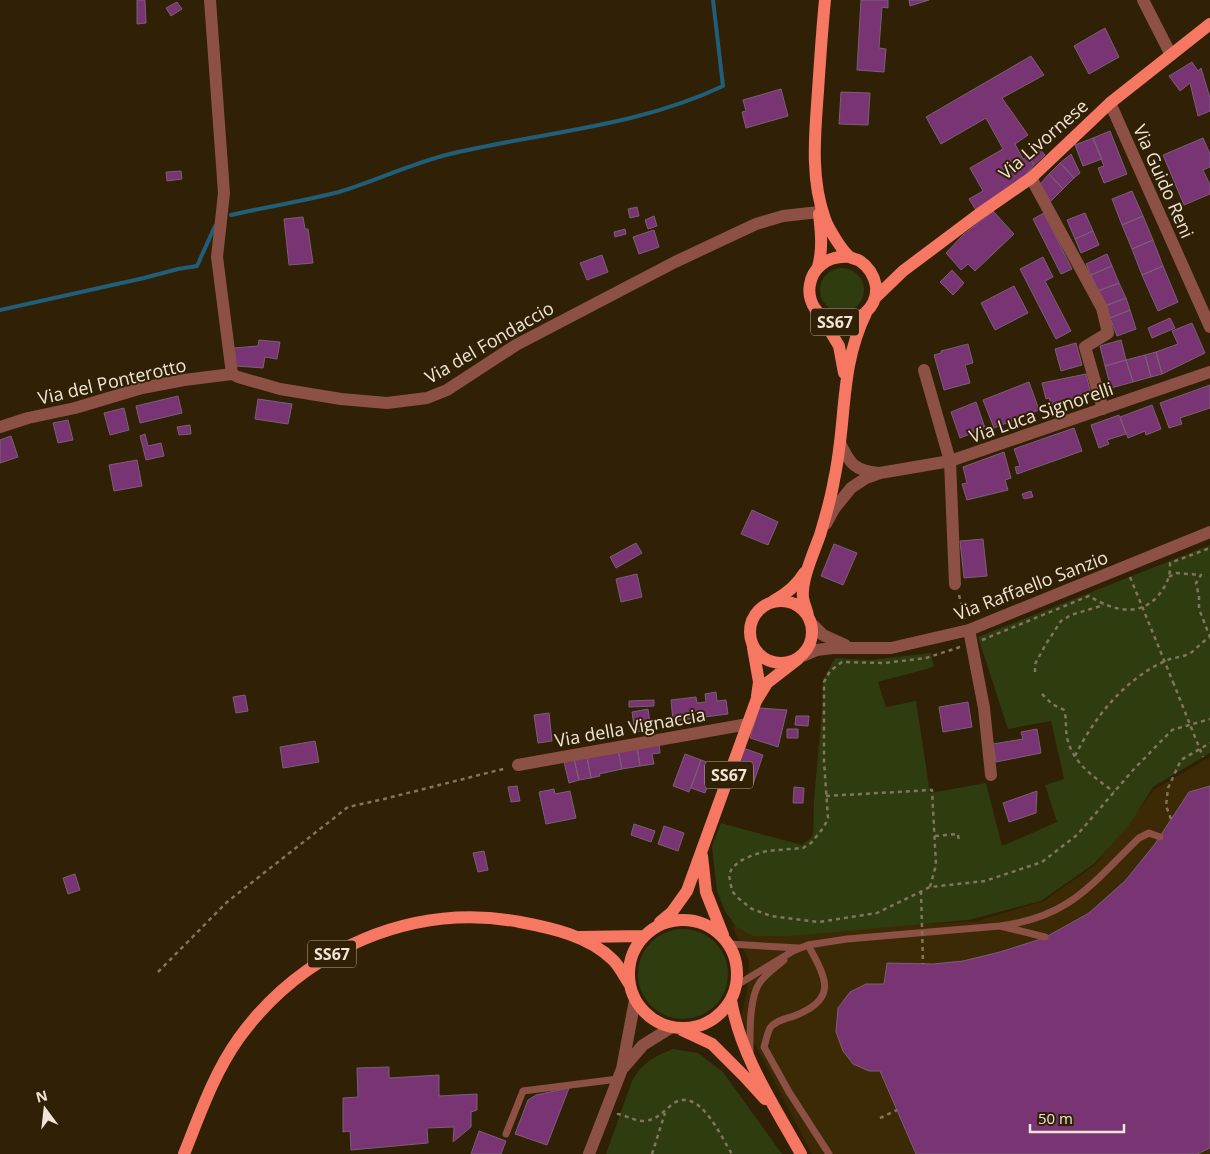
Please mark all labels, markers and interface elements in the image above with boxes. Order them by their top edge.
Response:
street label: Via Livornese [993,94,1093,184]
street label: Via Guido Reni [1128,120,1200,242]
street label: Via del Fondaccio [420,295,558,389]
road number: SS67 [811,308,859,336]
street label: Via del Ponterotto [36,352,188,410]
street label: Via Luca Signorelli [966,376,1116,448]
street label: Via Raffaello Sanzio [951,545,1111,625]
street label: Via della Vignaccia [553,702,707,752]
road number: SS67 [705,762,753,788]
road number: SS67 [308,941,356,968]
north arrow [20,1084,70,1134]
text: N [34,1085,49,1107]
scale bar [1030,1102,1124,1134]
text: 50 m [1038,1108,1073,1128]

